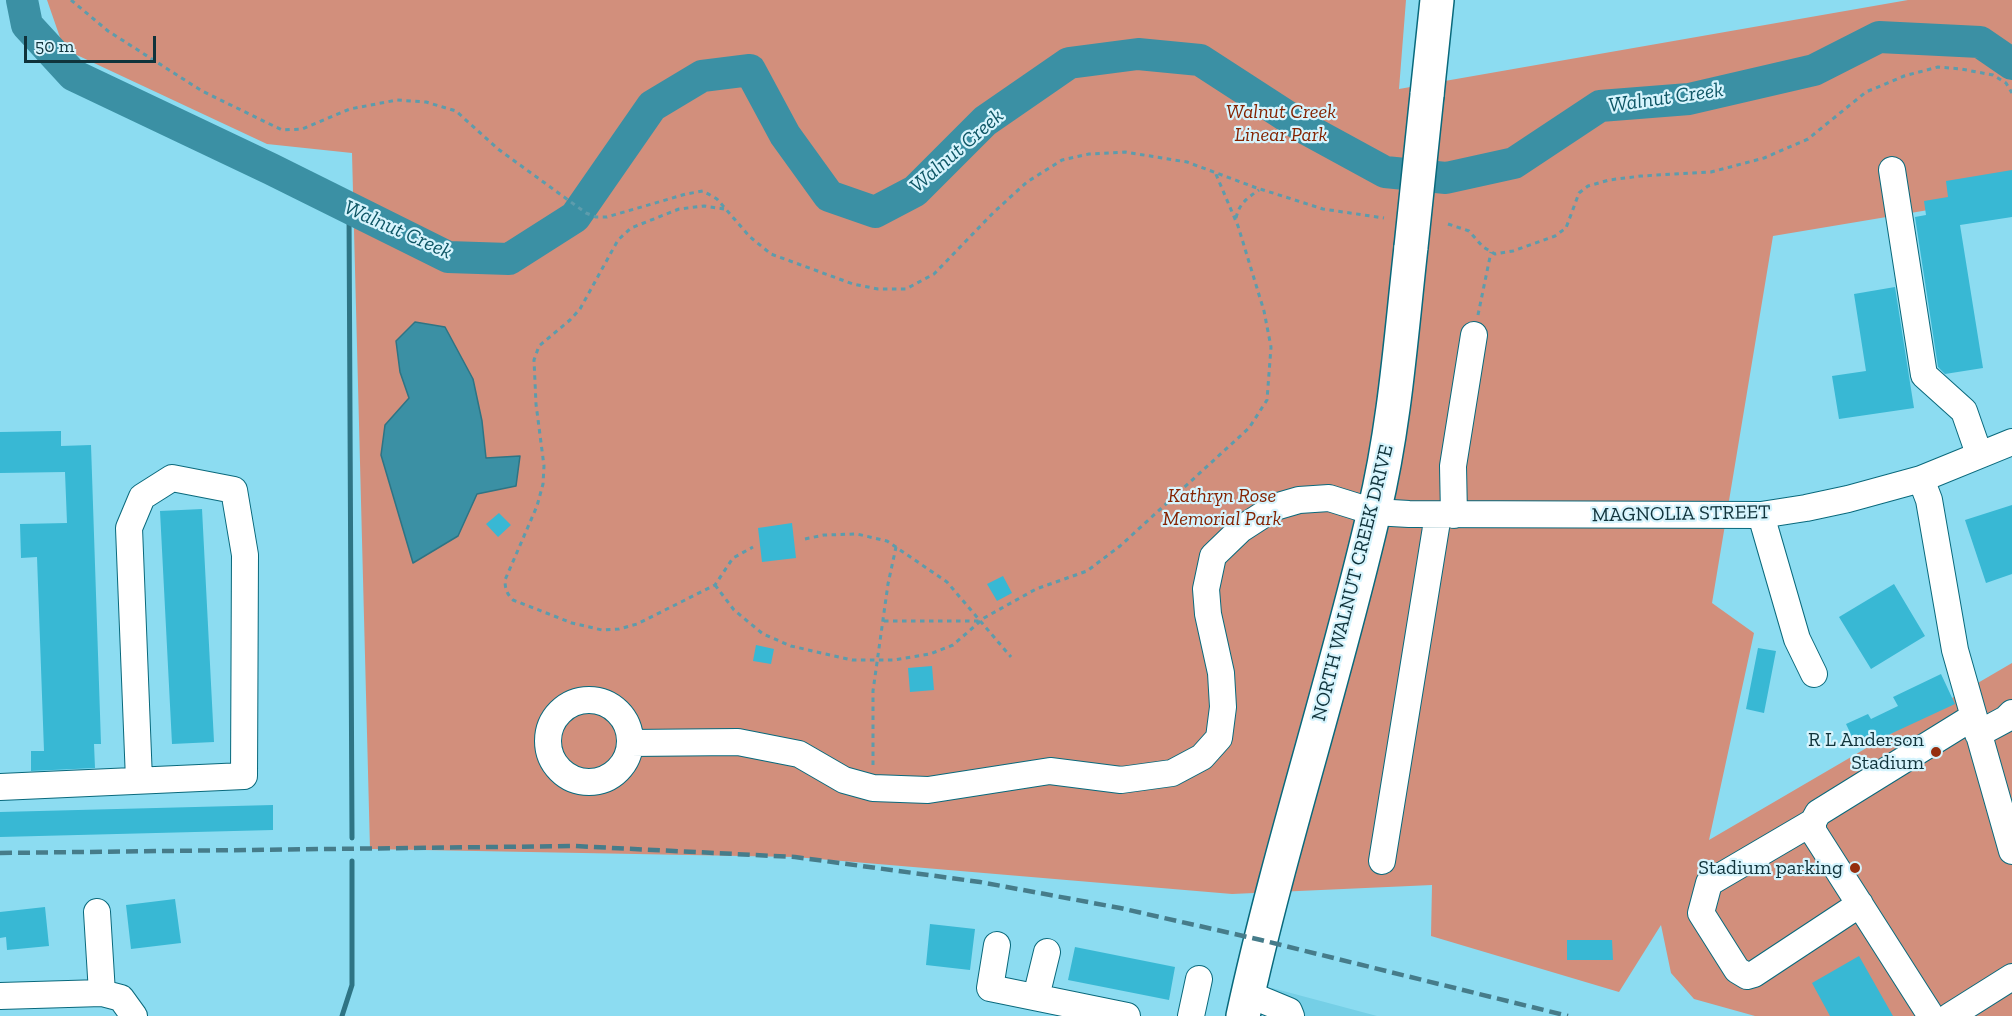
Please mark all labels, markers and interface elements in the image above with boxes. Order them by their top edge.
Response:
scale bar [27,24,159,62]
text: 50 m [35,35,74,57]
water label: Walnut Creek [1607,77,1725,119]
park label: Walnut Creek Linear Park [1226,100,1336,147]
water label: Walnut Creek [905,104,1009,198]
water label: Walnut Creek [340,195,456,265]
street label: NORTH WALNUT CREEK DRIVE [1307,442,1399,724]
park label: Kathryn Rose Memorial Park [1163,484,1281,531]
street label: MAGNOLIA STREET [1591,500,1771,528]
place label: R L Anderson Stadium [1808,728,1924,775]
marker: R L Anderson Stadium [1929,745,1943,759]
place label: Stadium parking [1698,856,1843,880]
marker: Stadium parking [1848,861,1862,875]

